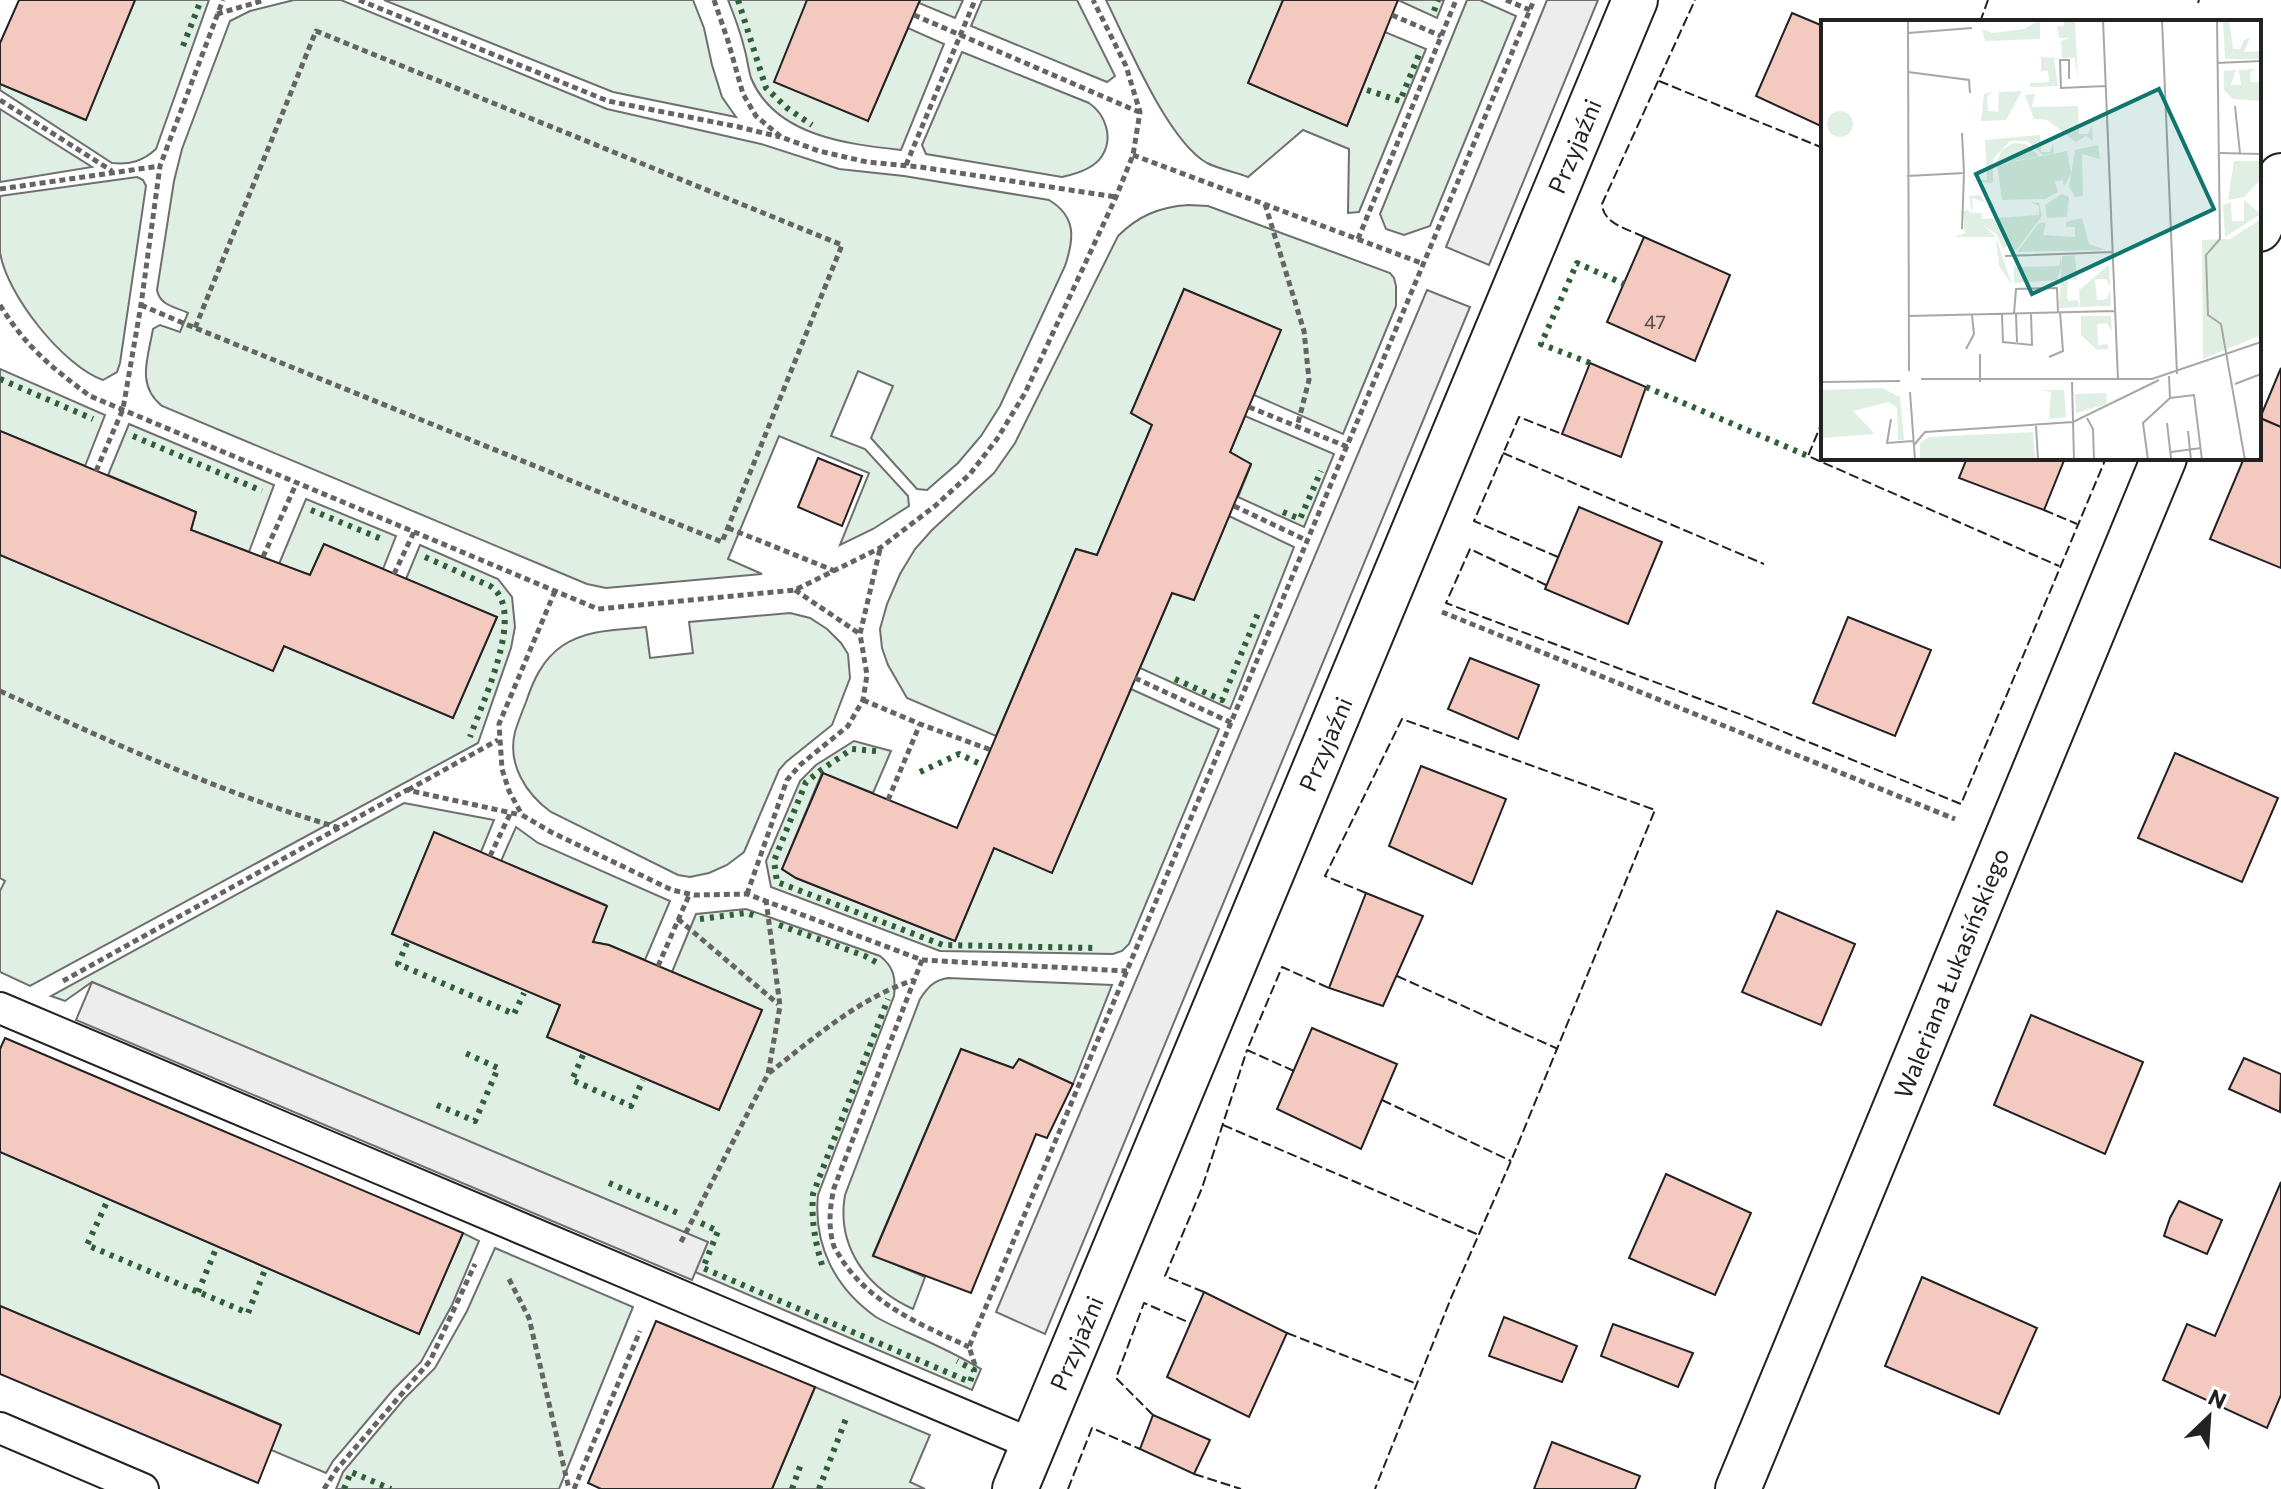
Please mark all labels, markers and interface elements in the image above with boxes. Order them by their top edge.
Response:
inset map [1821,20,2261,460]
street label: Przyjaźni [1541,95,1607,197]
house number: 47 [1644,309,1666,333]
street label: Przyjaźni [1292,693,1358,795]
street label: Waleriana Łukasińskiego [1887,844,2015,1102]
street label: Przyjaźni [1043,1292,1109,1394]
north arrow [2169,1377,2249,1457]
text: N [2204,1383,2231,1414]

